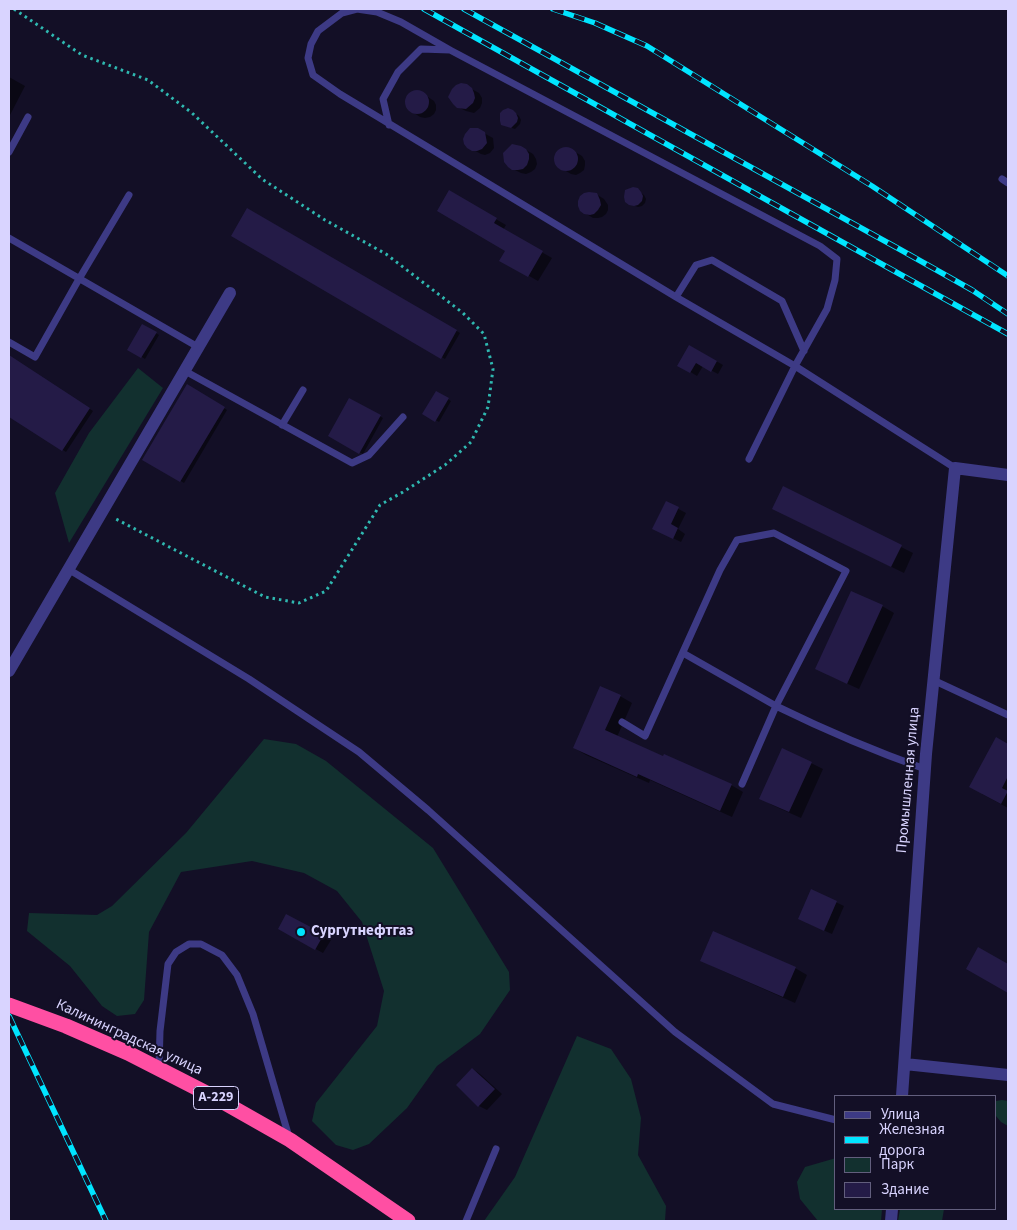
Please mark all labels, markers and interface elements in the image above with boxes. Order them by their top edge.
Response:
street label: Промышленная улица [894,706,924,854]
place label: Сургутнефтгаз [311,923,414,941]
marker: Сургутнефтгаз [295,926,307,938]
street label: Калининградская улица [53,996,205,1080]
road number: А-229 [194,1086,238,1110]
legend [834,1095,997,1210]
text: Улица [881,1104,920,1125]
text: Железная дорога [879,1119,945,1161]
text: Парк [881,1154,914,1175]
text: Здание [881,1179,929,1200]

